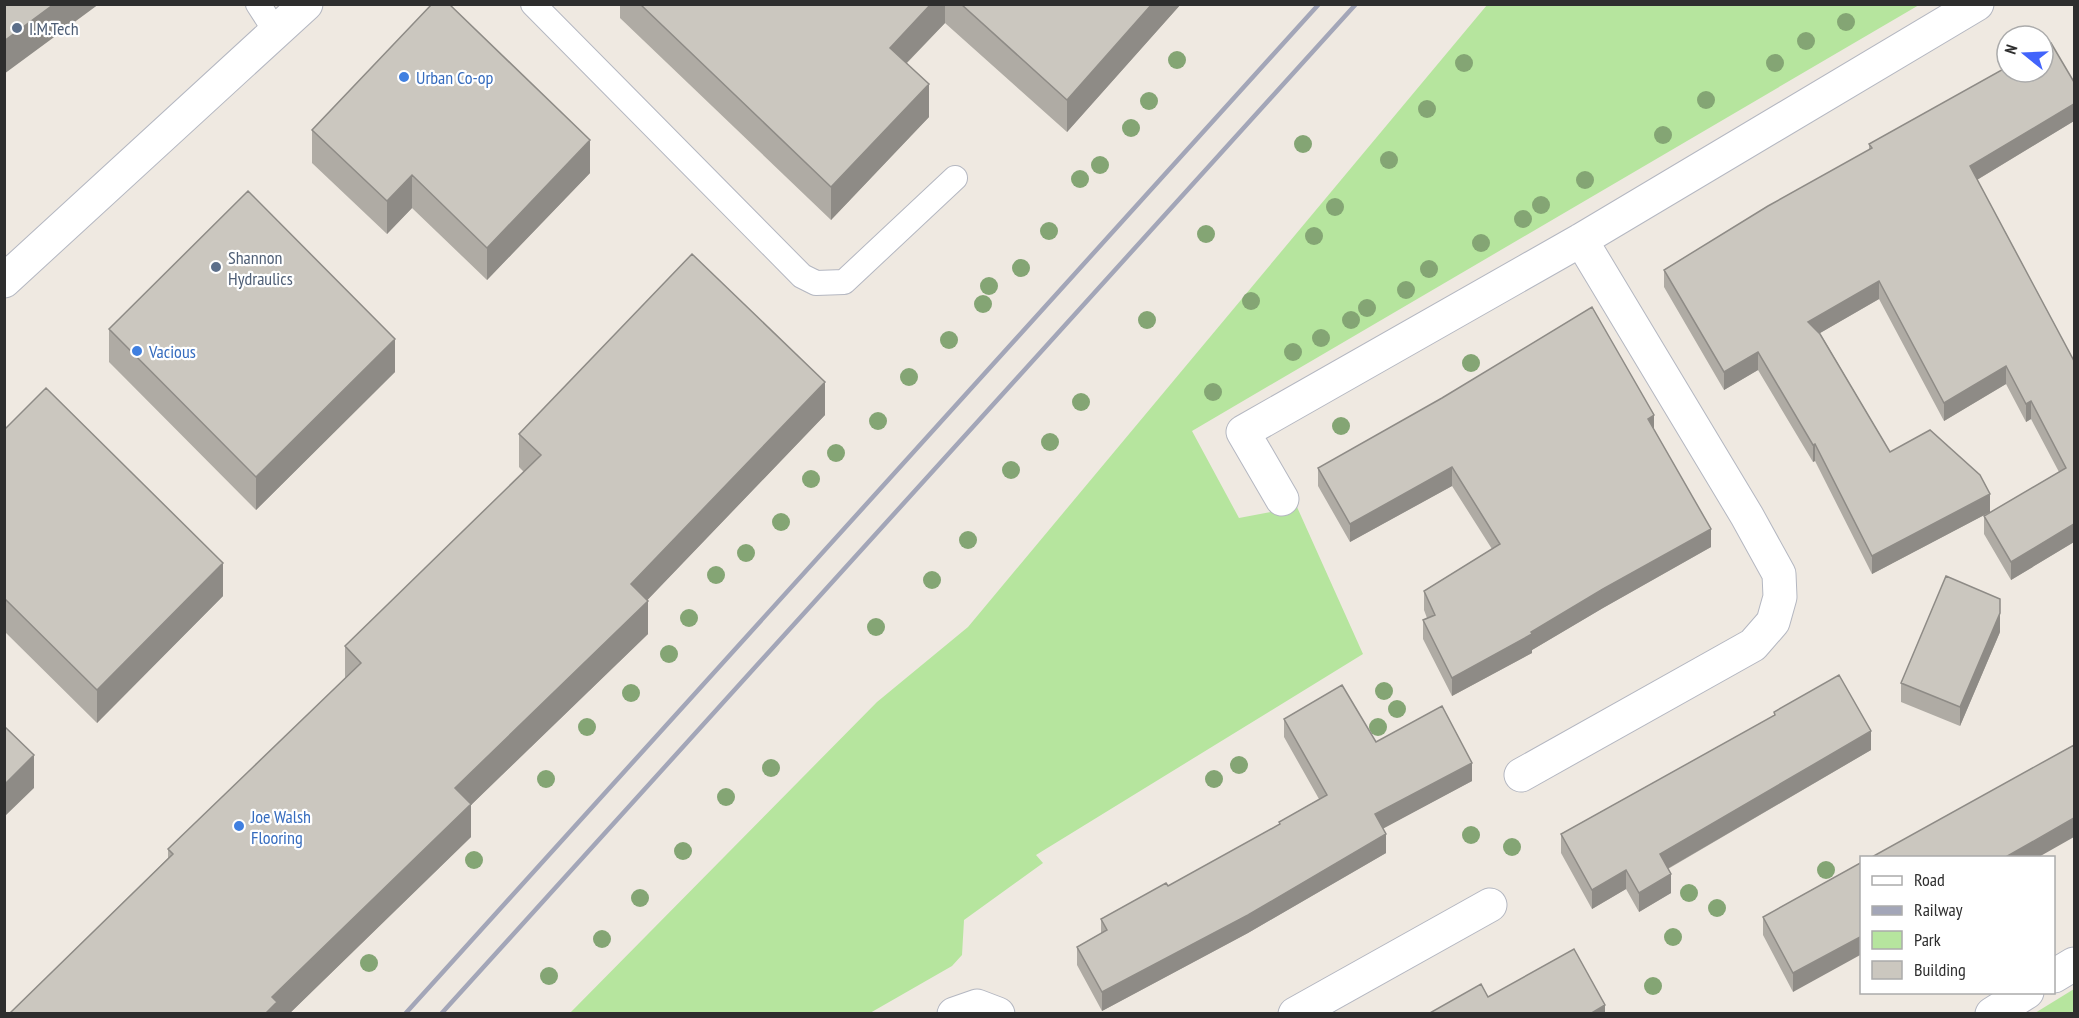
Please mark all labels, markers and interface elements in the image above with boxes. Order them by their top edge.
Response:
place label: I.M.Tech [29,17,79,40]
marker: I.M.Tech [10,21,24,35]
north arrow [1995,24,2055,84]
text: N [2000,42,2022,57]
place label: Urban Co-op [416,66,494,89]
marker: Urban Co-op [397,70,411,84]
place label: Shannon Hydraulics [228,246,293,290]
marker: Shannon Hydraulics [209,260,223,274]
place label: Vacious [148,340,196,363]
marker: Vacious [130,344,144,358]
place label: Joe Walsh Flooring [250,805,311,849]
marker: Joe Walsh Flooring [232,819,246,833]
legend [1860,856,2055,994]
text: Road [1914,868,1945,891]
text: Railway [1914,898,1963,921]
text: Park [1914,928,1941,951]
text: Building [1914,958,1966,981]

